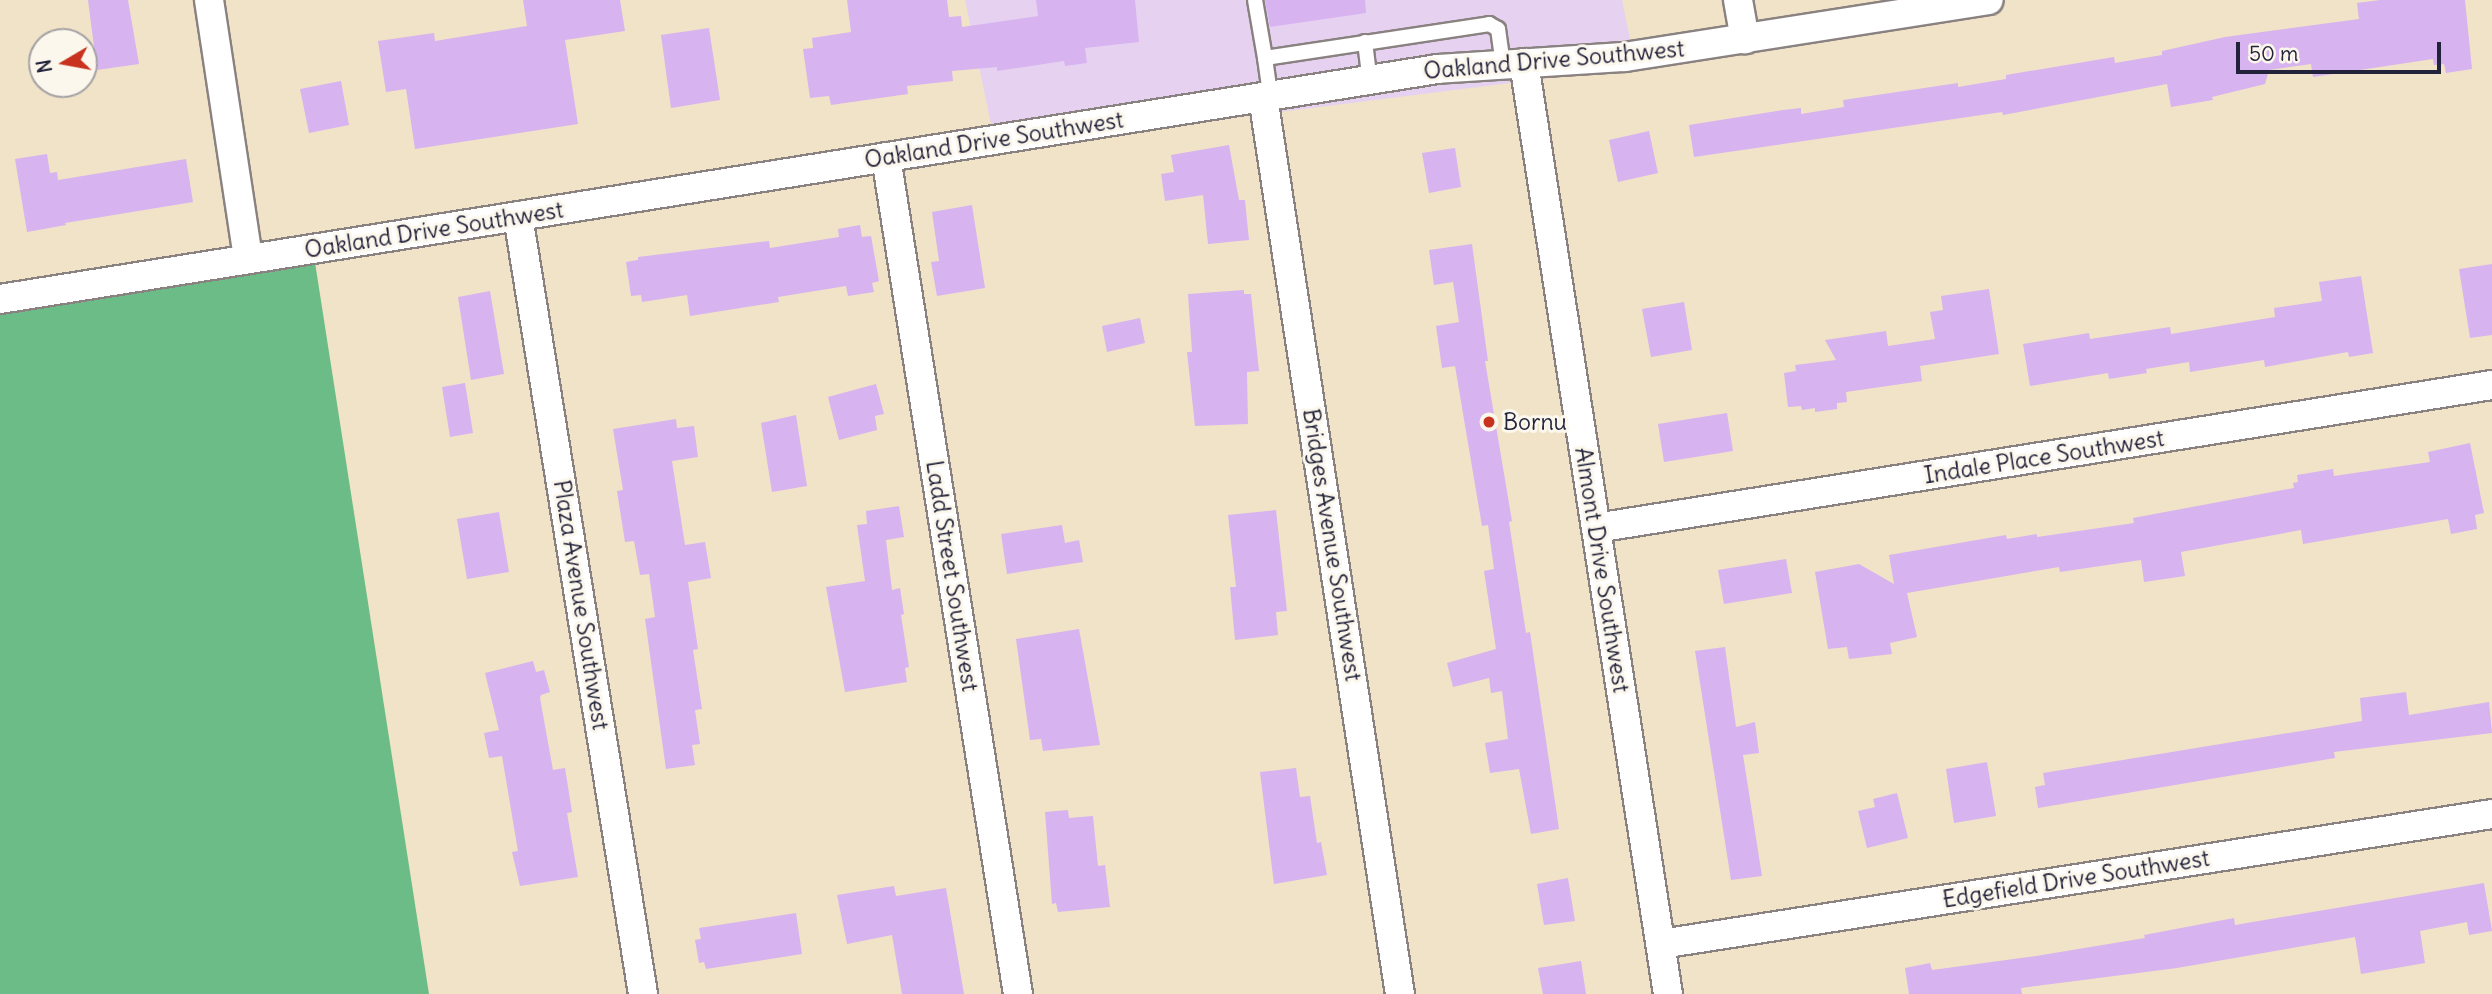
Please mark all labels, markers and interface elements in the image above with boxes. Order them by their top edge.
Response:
north arrow [28,28,98,98]
scale bar [2240,28,2445,72]
street label: Oakland Drive Southwest [1422,35,1686,85]
text: 50 m [2249,40,2298,67]
text: N [31,58,57,75]
street label: Oakland Drive Southwest [863,106,1125,174]
street label: Oakland Drive Southwest [303,196,565,264]
street label: Bridges Avenue Southwest [1297,407,1367,683]
place label: Bornu [1503,408,1567,436]
marker: Bornu [1481,414,1497,430]
street label: Indale Place Southwest [1922,424,2166,490]
street label: Almont Drive Southwest [1569,445,1635,695]
street label: Ladd Street Southwest [920,459,984,693]
street label: Plaza Avenue Southwest [548,478,614,732]
street label: Edgefield Drive Southwest [1941,844,2211,914]

